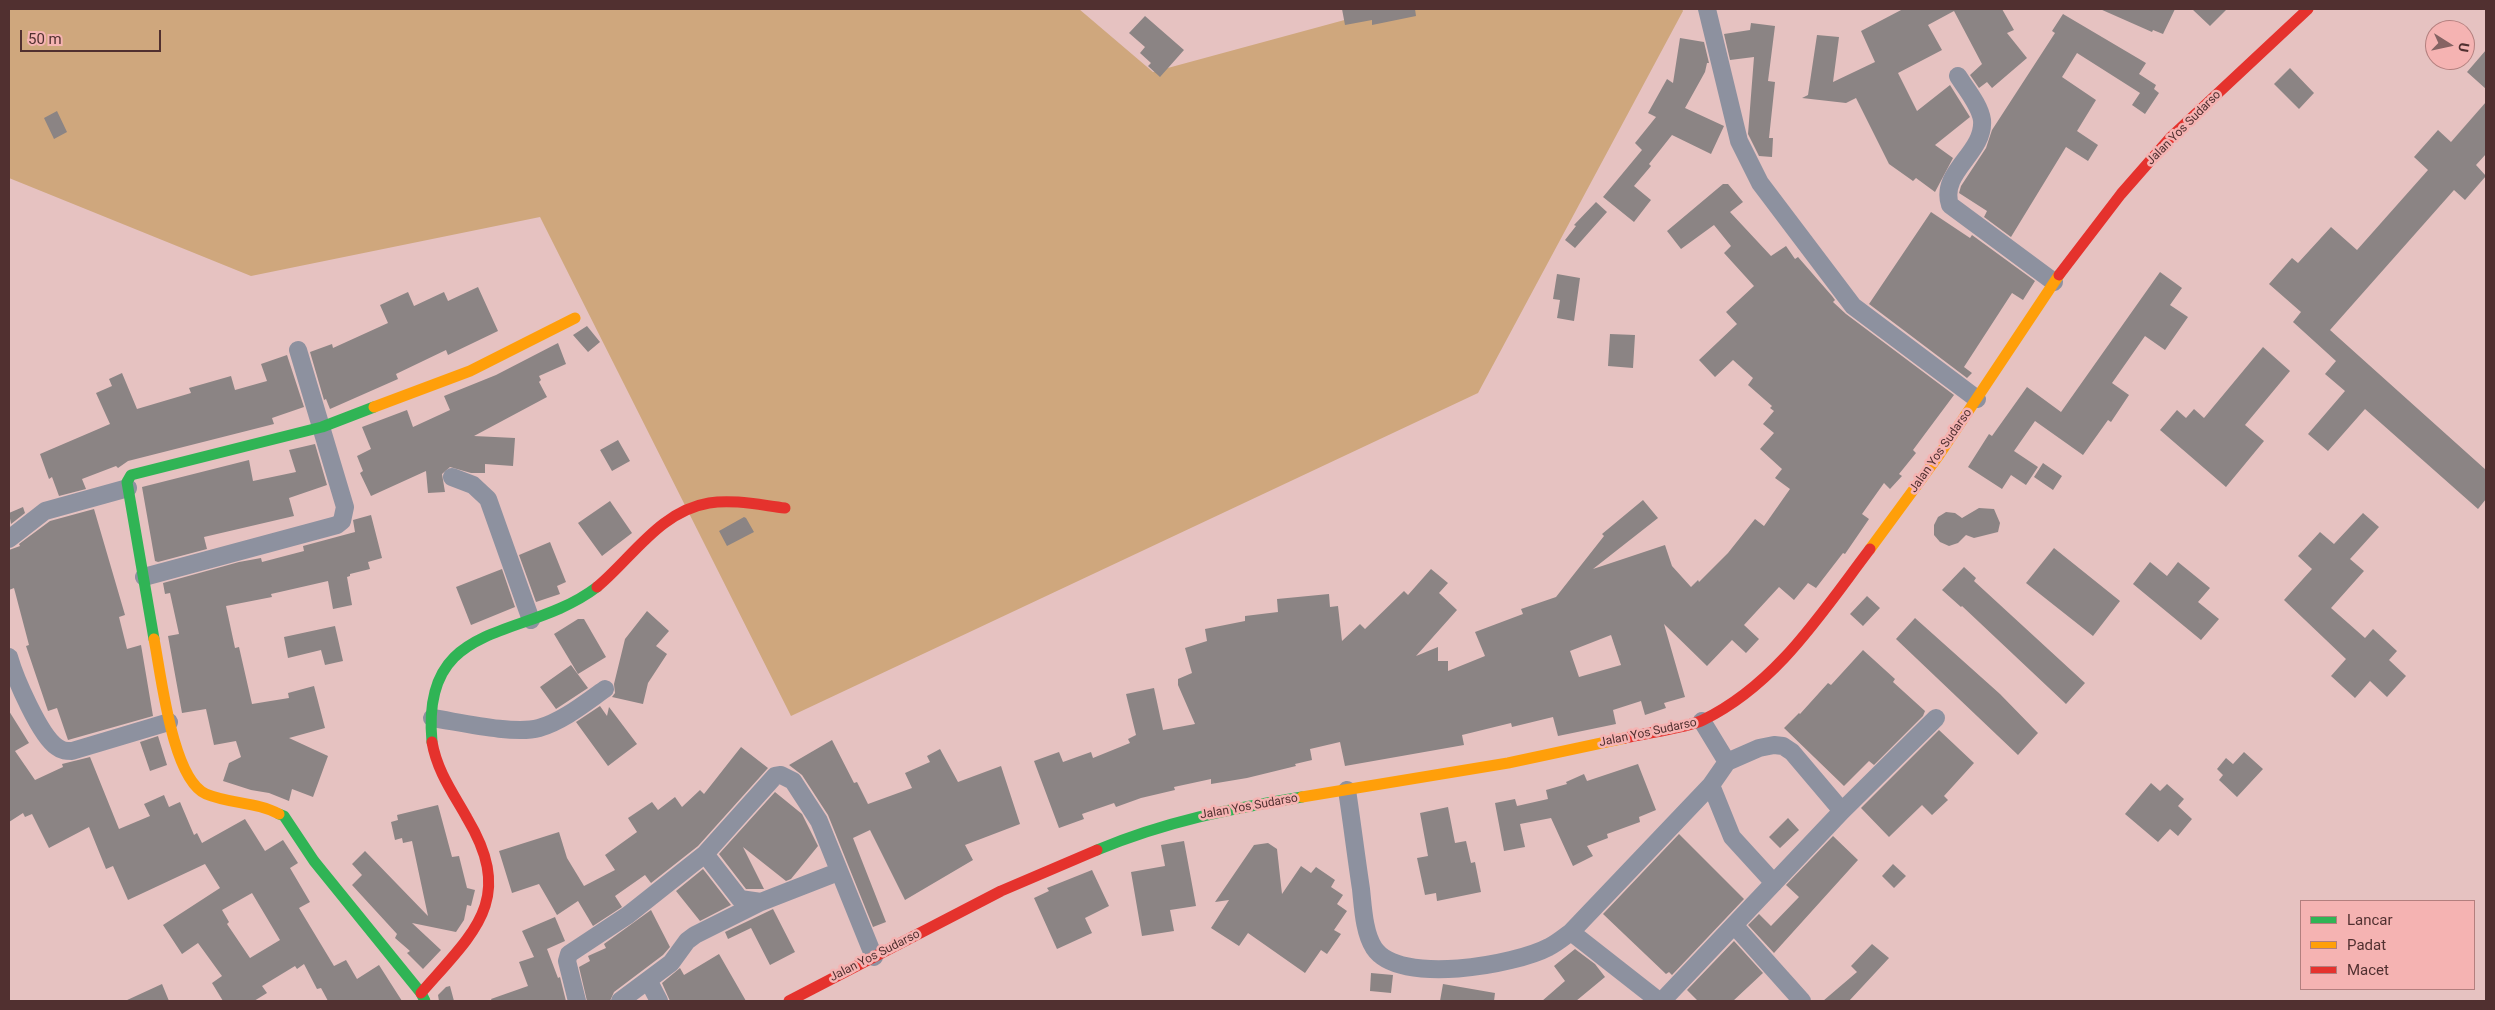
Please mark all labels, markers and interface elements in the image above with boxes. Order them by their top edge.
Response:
scale bar [22,20,164,52]
north arrow [2425,20,2475,70]
text: 50 m [28,30,62,48]
text: U [2455,41,2472,53]
street label: Jalan Yos Sudarso [2144,88,2224,168]
street label: Jalan Yos Sudarso [1907,406,1975,496]
street label: Jalan Yos Sudarso [1598,716,1698,750]
street label: Jalan Yos Sudarso [1199,791,1299,823]
legend [2300,900,2475,990]
text: Lancar [2347,911,2393,929]
street label: Jalan Yos Sudarso [828,927,922,985]
text: Padat [2347,936,2386,954]
text: Macet [2347,961,2389,979]

